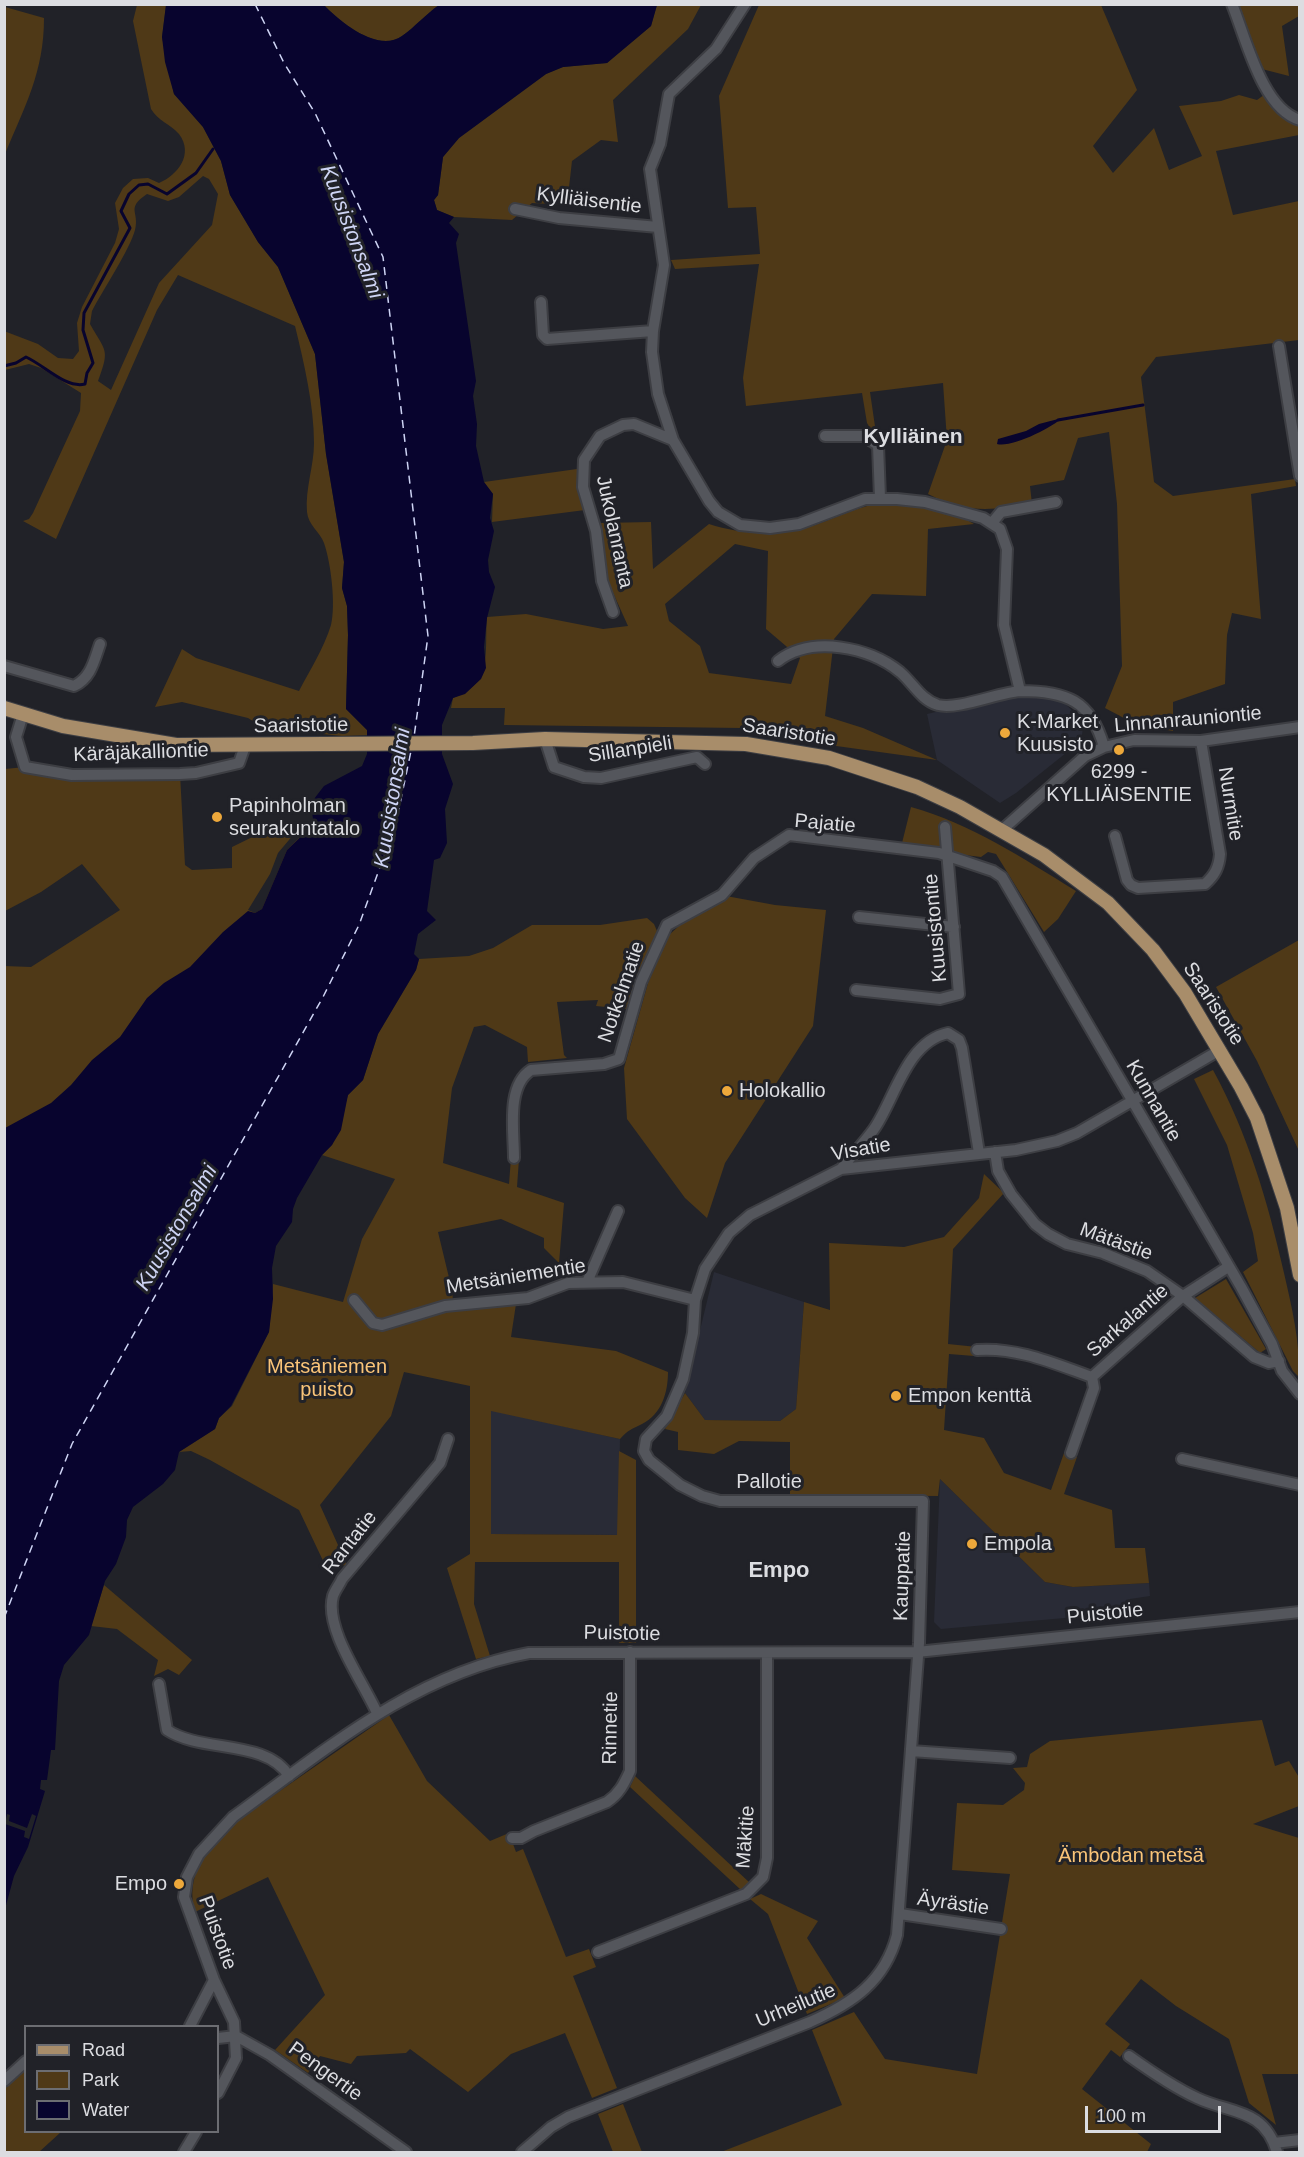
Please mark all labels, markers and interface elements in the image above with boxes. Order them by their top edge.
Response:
water label: Kuusistonsalmi [314,162,388,302]
street label: Kylliäisentie [535,183,643,219]
district label: Kylliäinen [863,424,963,450]
street label: Jukolanranta [590,473,638,591]
street label: Linnanrauniontie [1113,702,1263,738]
place label: K-Market Kuusisto [1017,710,1098,757]
street label: Saaristotie [254,713,348,739]
street label: Saaristotie [740,714,838,752]
water label: Kuusistonsalmi [370,726,416,870]
marker: K-Market Kuusisto [998,726,1012,740]
street label: Sillanpieli [586,732,674,768]
street label: Käräjäkalliontie [73,739,209,767]
marker: 6299 - KYLLIÄISENTIE [1112,743,1126,757]
place label: 6299 - KYLLIÄISENTIE [1046,760,1192,807]
street label: Nurmitie [1212,765,1248,843]
place label: Papinholman seurakuntatalo [229,794,360,841]
street label: Pajatie [793,809,857,839]
marker: Papinholman seurakuntatalo [210,810,224,824]
street label: Kuusistontie [919,873,953,983]
street label: Notkelmatie [593,938,651,1046]
street label: Saaristotie [1177,958,1249,1050]
street label: Kunnantie [1120,1056,1186,1146]
place label: Holokallio [739,1079,826,1103]
marker: Holokallio [720,1084,734,1098]
street label: Visatie [830,1133,892,1167]
water label: Kuusistonsalmi [131,1161,223,1295]
street label: Mätästie [1076,1218,1156,1266]
street label: Metsäniementie [444,1254,588,1300]
street label: Sarkalantie [1082,1279,1174,1363]
park label: Metsäniemen puisto [267,1355,387,1402]
place label: Empon kenttä [908,1384,1031,1408]
marker: Empon kenttä [889,1389,903,1403]
street label: Pallotie [736,1470,802,1494]
street label: Rantatie [318,1506,382,1580]
street label: Kauppatie [889,1531,917,1621]
place label: Empola [984,1532,1052,1556]
marker: Empola [965,1537,979,1551]
district label: Empo [748,1558,810,1584]
street label: Puistotie [1066,1598,1144,1630]
street label: Puistotie [583,1621,661,1647]
street label: Rinnetie [598,1691,624,1765]
street label: Mäkitie [732,1805,760,1869]
park label: Ämbodan metsä [1058,1844,1204,1868]
place label: Empo [115,1872,167,1896]
marker: Empo [172,1877,186,1891]
street label: Äyrästie [916,1887,990,1921]
street label: Puistotie [193,1893,241,1973]
street label: Urheilutie [752,1978,840,2034]
legend [24,2025,219,2133]
street label: Pengertie [283,2037,367,2107]
text: Road [82,2040,125,2060]
text: Park [82,2070,119,2090]
scale bar [1088,2094,1224,2132]
text: Water [82,2100,129,2120]
text: 100 m [1096,2106,1146,2126]

